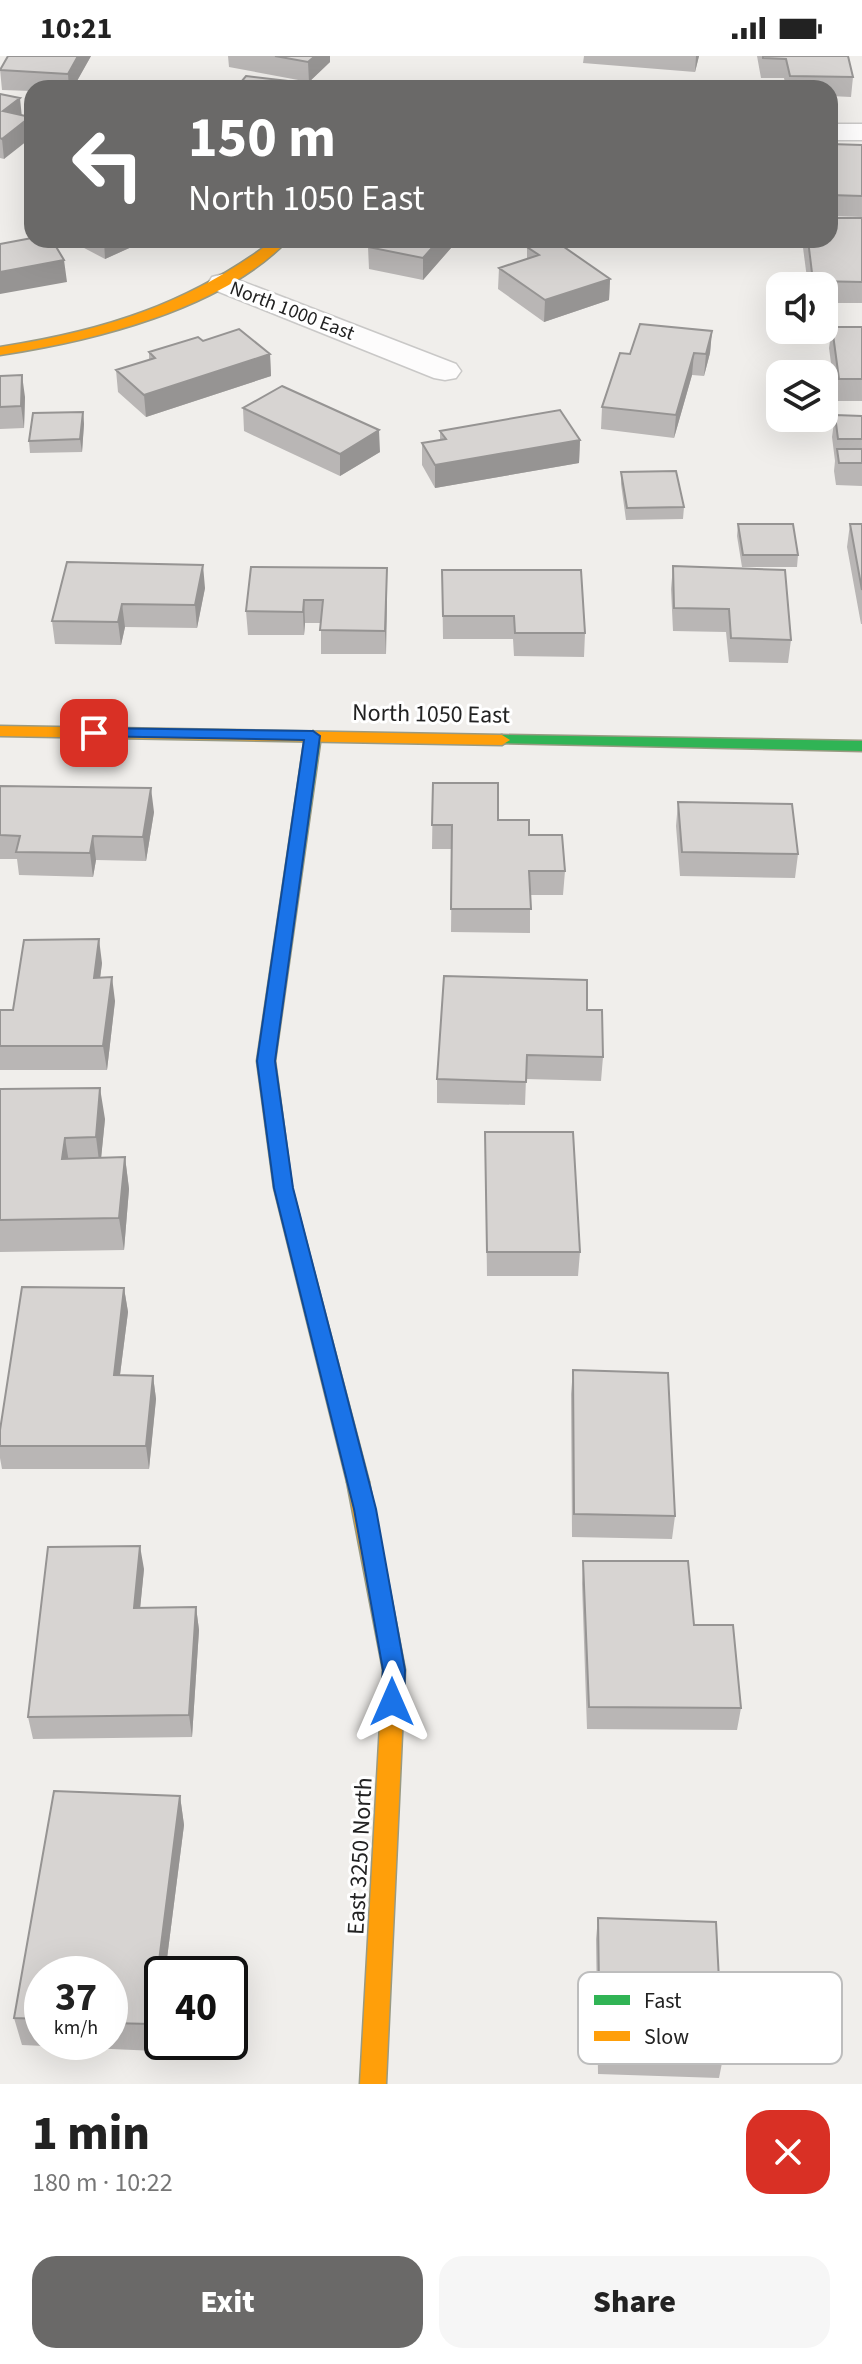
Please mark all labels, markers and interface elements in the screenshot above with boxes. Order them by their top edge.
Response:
text: 10:21 [40,7,112,50]
text: 150 m [188,99,336,178]
icon: left [56,112,160,216]
text: North 1050 East [188,173,425,224]
map controls [766,272,838,432]
button: sound [766,272,838,344]
street label: North 1000 East [226,274,359,348]
button: layers [766,360,838,432]
street label: North 1050 East [352,695,510,733]
pin [60,699,128,767]
icon: arrive [72,711,116,755]
position arrow [350,1660,434,1744]
street label: East 3250 North [338,1776,382,1936]
speed limit sign: 40 [144,1956,248,2060]
text: 37 [55,1969,97,2026]
legend [578,1972,842,2064]
text: Fast [644,1985,682,2017]
text: km/h [54,2014,98,2042]
text: Slow [644,2021,689,2053]
text: 1 min [32,2100,150,2168]
button: close [746,2110,830,2194]
text: 180 m · 10:22 [32,2164,173,2201]
button: Exit [32,2256,423,2348]
button: Share [439,2256,830,2348]

